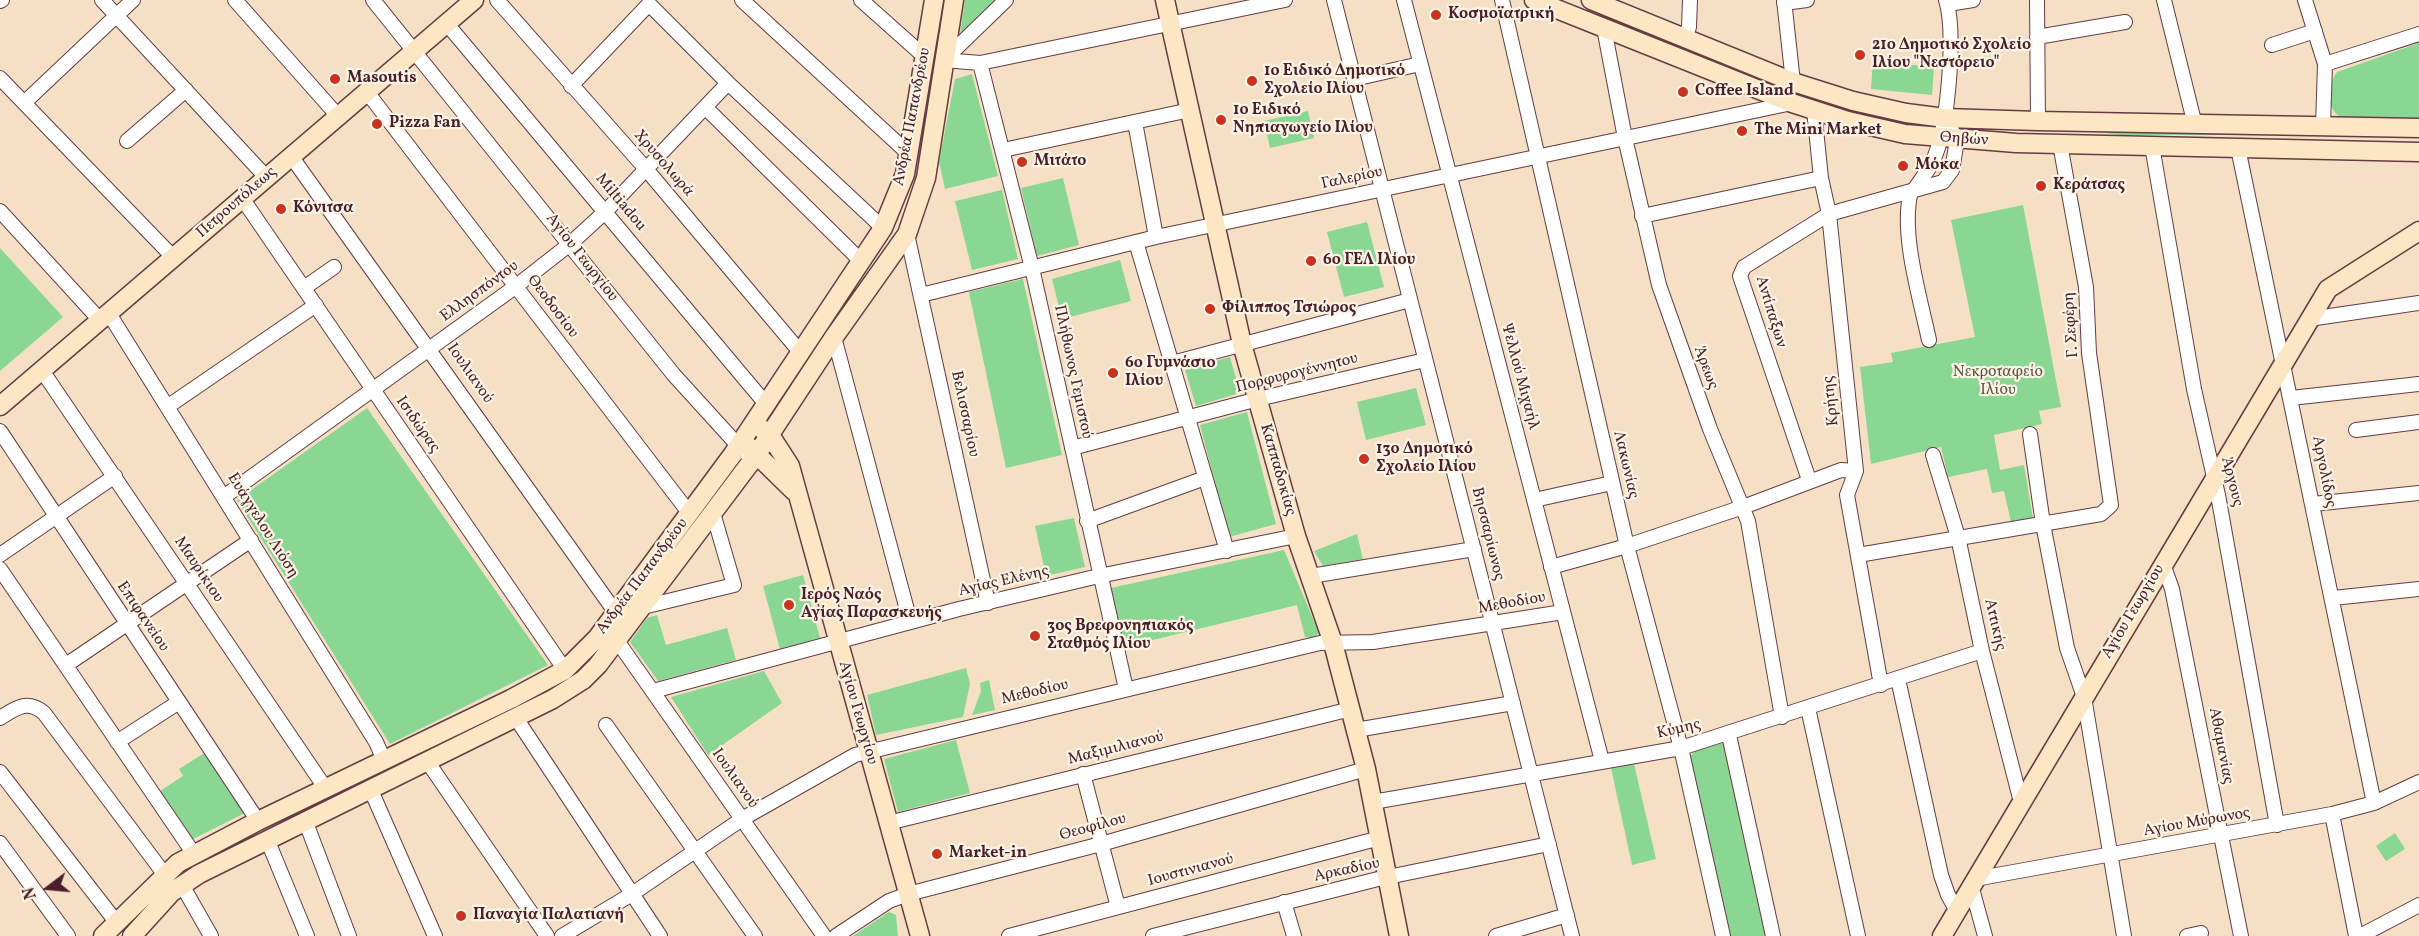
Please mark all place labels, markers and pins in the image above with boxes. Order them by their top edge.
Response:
place label: Κοσμοϊατρική [1448,5,1555,25]
marker: Κοσμοϊατρική [1429,8,1443,22]
place label: 21ο Δημοτικό Σχολείο Ιλίου "Νεστόρειο" [1872,36,2031,74]
marker: 21ο Δημοτικό Σχολείο Ιλίου "Νεστόρειο" [1853,48,1867,62]
place label: 1ο Ειδικό Δημοτικό Σχολείο Ιλίου [1264,62,1405,100]
place label: Masoutis [347,69,417,89]
marker: Masoutis [328,72,342,86]
marker: 1ο Ειδικό Δημοτικό Σχολείο Ιλίου [1245,74,1259,88]
place label: Coffee Island [1695,82,1794,102]
marker: Coffee Island [1676,85,1690,99]
place label: 1ο Ειδικό Νηπιαγωγείο Ιλίου [1233,101,1373,139]
marker: 1ο Ειδικό Νηπιαγωγείο Ιλίου [1214,113,1228,127]
place label: Pizza Fan [389,114,461,134]
marker: Pizza Fan [370,117,384,131]
place label: The Mini Market [1754,121,1882,141]
marker: The Mini Market [1735,124,1749,138]
place label: Μιτάτο [1034,152,1086,172]
marker: Μιτάτο [1015,155,1029,169]
place label: Μόκα [1915,156,1959,176]
marker: Μόκα [1896,159,1910,173]
place label: Κεράτσας [2053,176,2125,196]
marker: Κεράτσας [2034,179,2048,193]
place label: Κόνιτσα [293,199,354,219]
marker: Κόνιτσα [274,202,288,216]
place label: 6ο ΓΕΛ Ιλίου [1323,251,1415,271]
marker: 6ο ΓΕΛ Ιλίου [1304,254,1318,268]
place label: Φίλιππος Τσιώρος [1222,299,1356,319]
marker: Φίλιππος Τσιώρος [1203,302,1217,316]
place label: 6ο Γυμνάσιο Ιλίου [1125,354,1216,392]
marker: 6ο Γυμνάσιο Ιλίου [1106,366,1120,380]
place label: 13ο Δημοτικό Σχολείο Ιλίου [1376,440,1476,478]
marker: 13ο Δημοτικό Σχολείο Ιλίου [1357,452,1371,466]
place label: Ιερός Ναός Αγίας Παρασκευής [801,586,942,624]
marker: Ιερός Ναός Αγίας Παρασκευής [782,598,796,612]
place label: 3ος Βρεφονηπιακός Σταθμός Ιλίου [1047,617,1193,655]
marker: 3ος Βρεφονηπιακός Σταθμός Ιλίου [1028,629,1042,643]
place label: Market-in [949,844,1027,864]
marker: Market-in [930,847,944,861]
place label: Παναγία Παλατιανή [473,906,624,926]
marker: Παναγία Παλατιανή [454,909,468,923]

